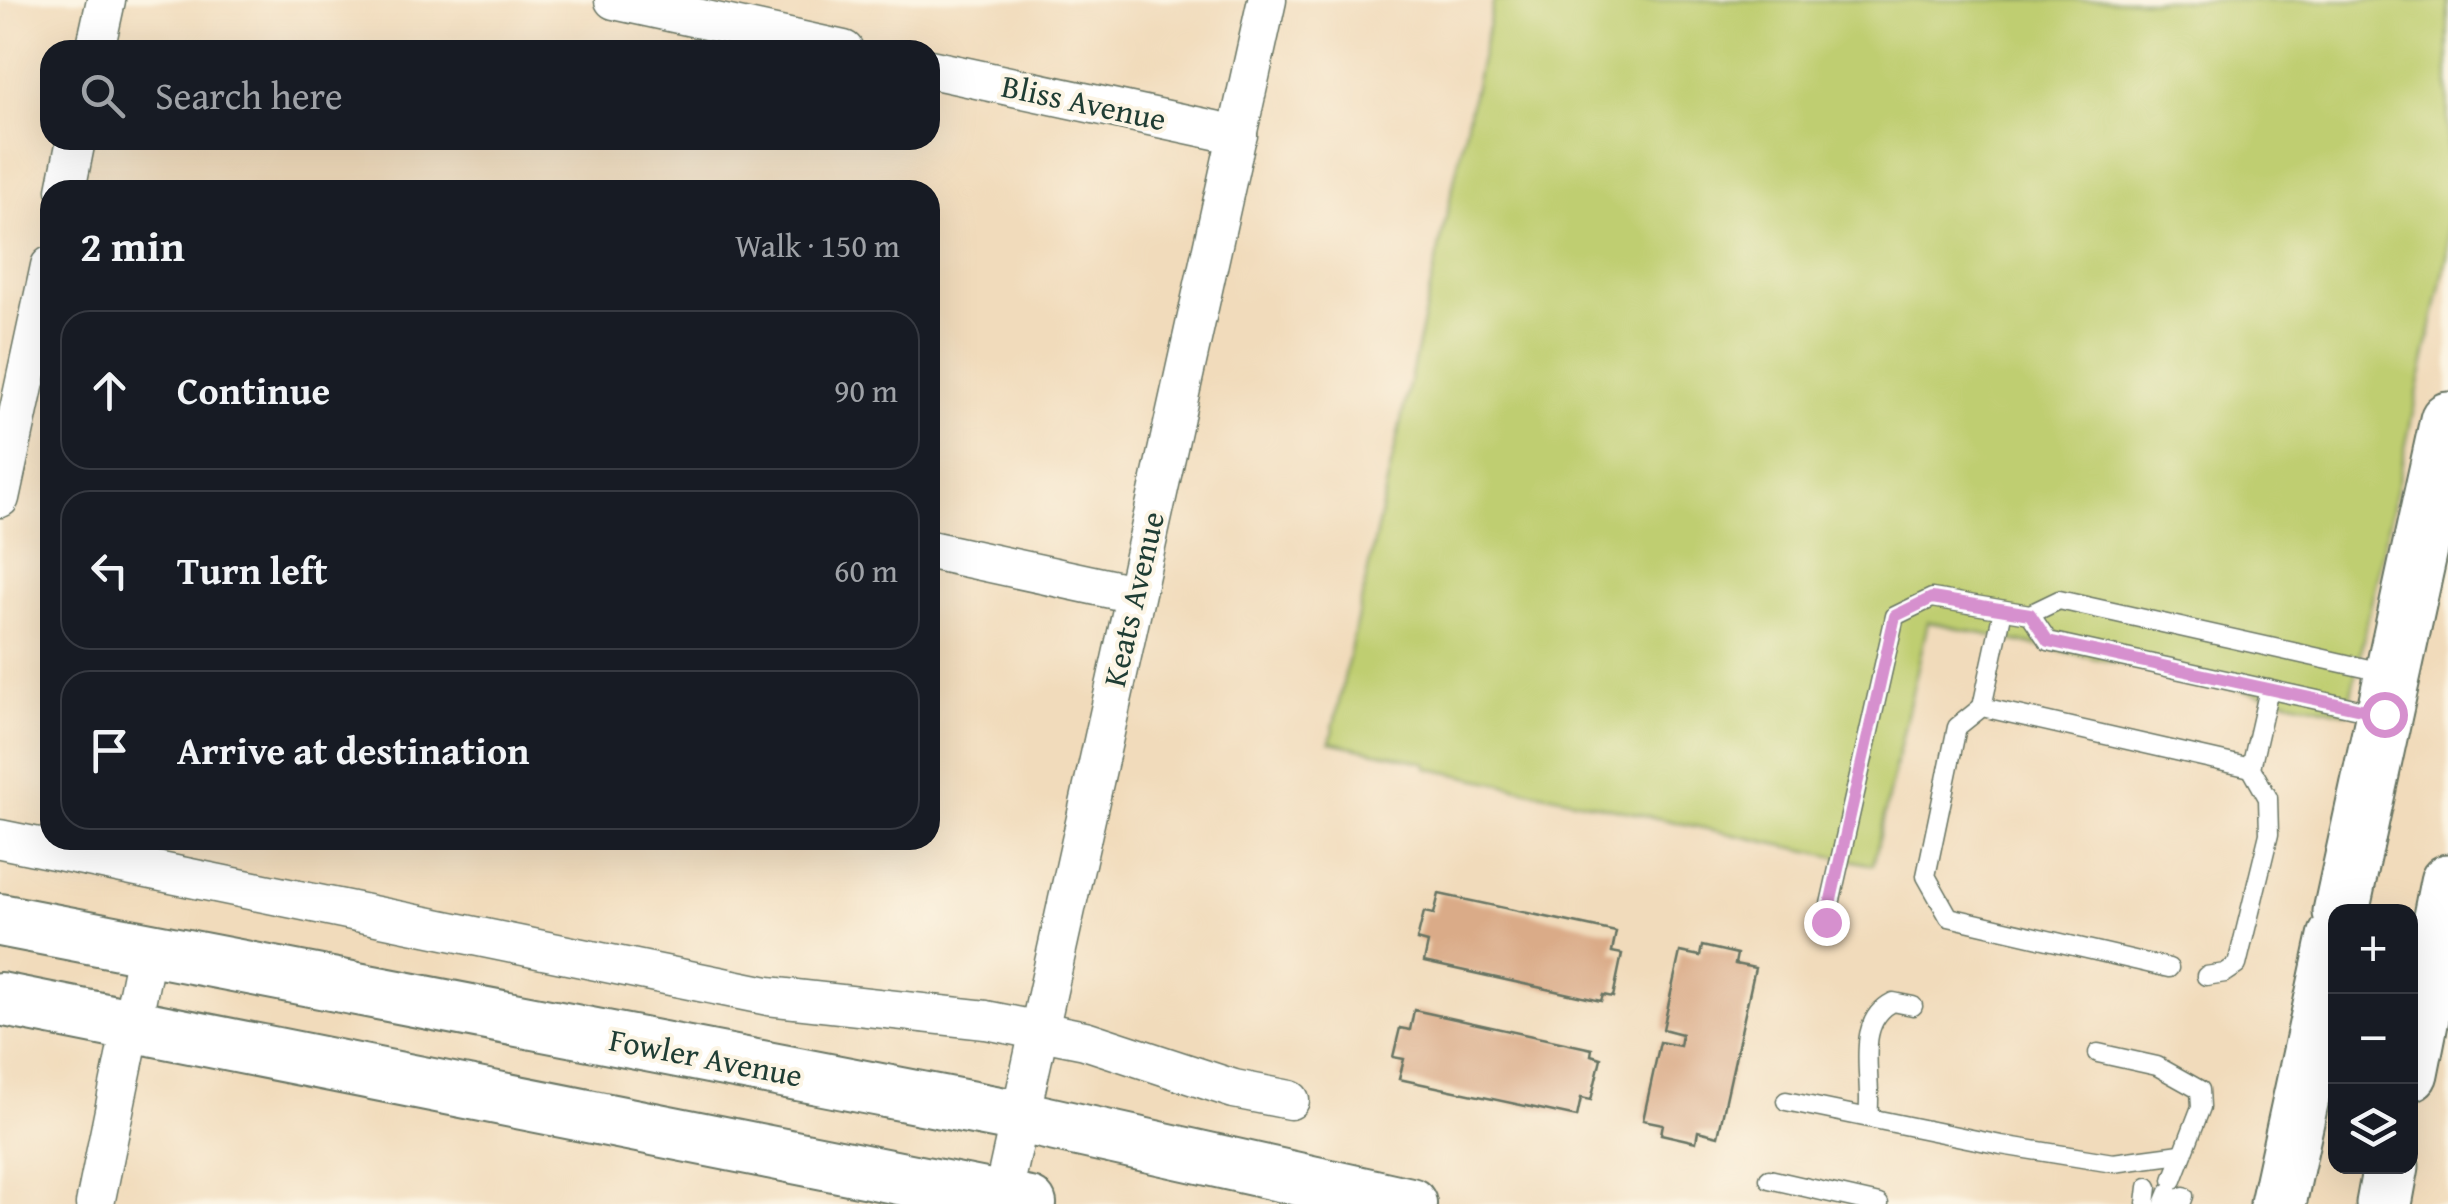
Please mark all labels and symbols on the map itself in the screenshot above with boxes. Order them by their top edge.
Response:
street label: Bliss Avenue [997,62,1171,142]
street label: Keats Avenue [1090,507,1176,691]
route start [2362,692,2408,738]
route end [1804,900,1850,946]
street label: Fowler Avenue [606,1015,806,1099]

